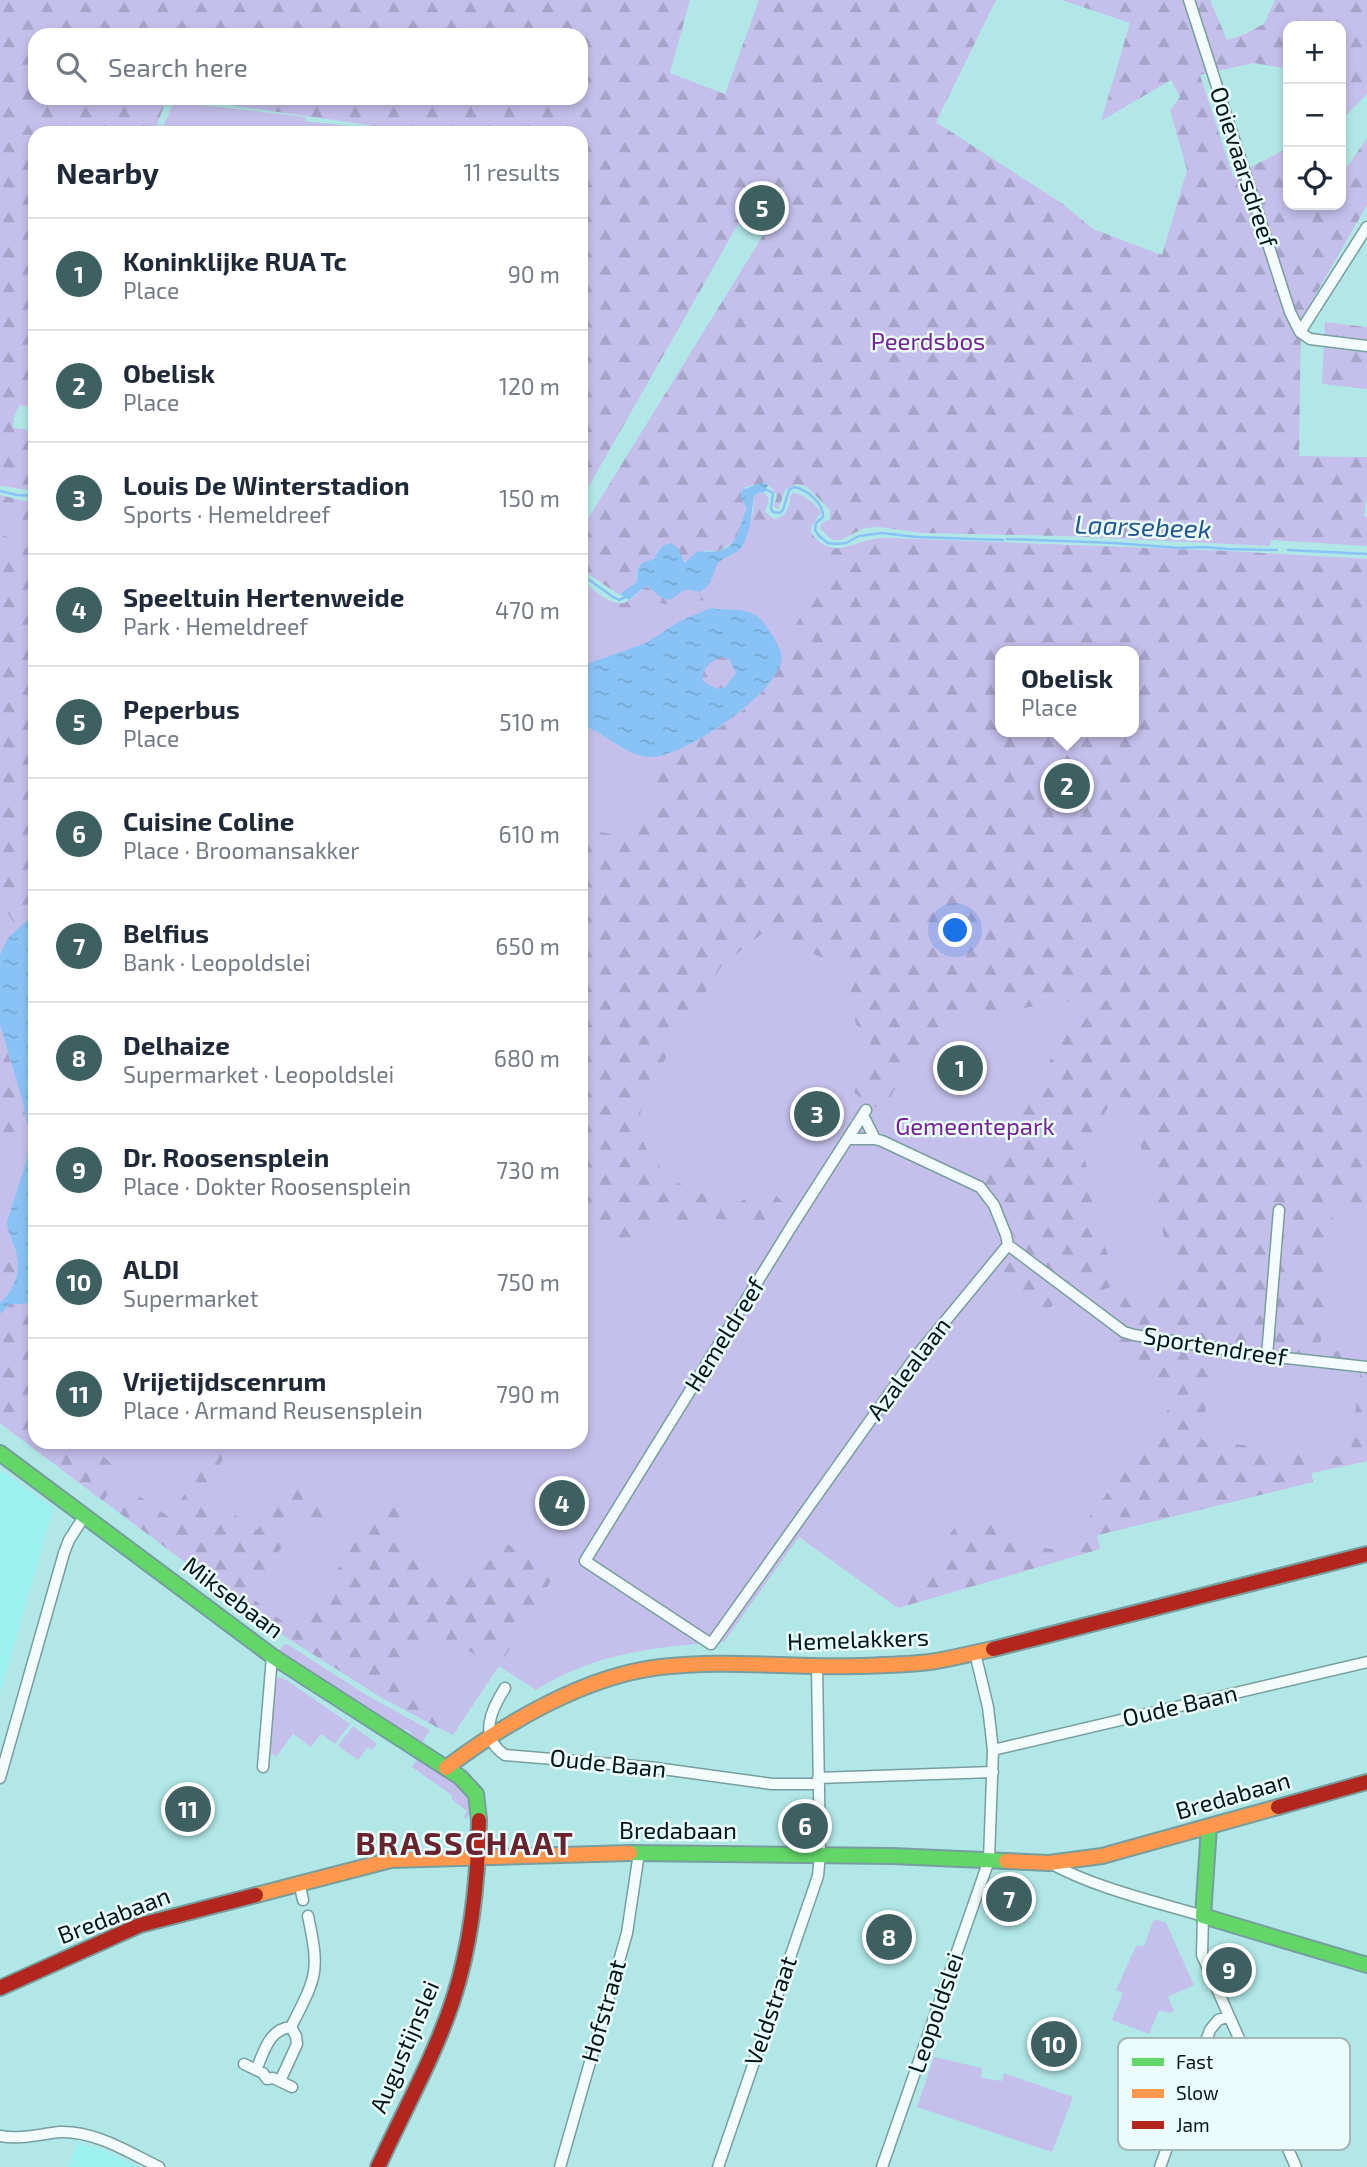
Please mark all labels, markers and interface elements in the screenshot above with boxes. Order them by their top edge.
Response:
map controls [1283,21,1346,210]
button: + [1283,21,1346,84]
search box [28,28,588,105]
icon: search [52,48,90,86]
text: Search here [108,51,248,82]
street label: Ooievaarsdreef [1205,83,1284,251]
button: − [1283,84,1346,147]
button: locate [1283,147,1346,210]
text: Nearby [56,154,159,190]
text: 11 results [463,158,560,186]
pin: 5 [739,182,785,234]
text: Koninklijke RUA Tc [123,245,347,276]
text: 1 [74,260,84,288]
text: 90 m [508,260,560,288]
text: Place [123,276,179,304]
park label: Peerdsbos [871,326,985,355]
text: Obelisk [123,357,215,388]
text: 2 [72,372,86,400]
text: 120 m [499,372,560,400]
text: Place [123,388,179,416]
text: Louis De Winterstadion [123,469,410,500]
text: 3 [72,484,86,512]
text: 150 m [499,484,560,512]
text: Sports · Hemeldreef [123,500,330,528]
water label: Laarsebeek [1074,508,1212,543]
text: Speeltuin Hertenweide [123,581,405,612]
text: 4 [72,596,86,624]
text: 470 m [495,596,560,624]
text: Park · Hemeldreef [123,612,308,640]
popup [995,646,1139,737]
text: Obelisk [1021,662,1113,693]
text: Peperbus [123,693,240,724]
text: Place [1021,693,1077,721]
text: 5 [73,708,85,736]
text: 510 m [499,708,560,736]
text: Place [123,724,179,752]
pin: 2 [1044,760,1090,812]
text: Cuisine Coline [123,805,294,836]
text: 6 [72,820,86,848]
text: 610 m [499,820,560,848]
text: Place · Broomansakker [123,836,360,864]
your location [938,913,972,947]
text: Belfius [123,917,209,948]
text: 7 [73,932,85,960]
text: 650 m [495,932,560,960]
text: Bank · Leopoldslei [123,948,311,976]
text: Delhaize [123,1029,230,1060]
pin: 1 [937,1042,983,1094]
text: 8 [72,1044,86,1072]
text: 680 m [494,1044,560,1072]
text: Supermarket · Leopoldslei [123,1060,394,1088]
pin: 3 [794,1088,840,1140]
park label: Gemeentepark [895,1111,1055,1140]
text: Dr. Roosensplein [123,1141,329,1172]
text: 9 [72,1156,86,1184]
text: 730 m [496,1156,560,1184]
text: Place · Dokter Roosensplein [123,1172,411,1200]
text: ALDI [123,1253,179,1284]
text: 10 [67,1268,91,1296]
text: 750 m [497,1268,560,1296]
street label: Hemeldreef [678,1272,770,1396]
text: Supermarket [123,1284,258,1312]
street label: Azalealaan [860,1311,956,1425]
street label: Sportendreef [1142,1320,1290,1371]
text: Vrijetijdscenrum [123,1365,326,1396]
text: 11 [69,1380,89,1408]
text: 790 m [496,1380,560,1408]
text: Place · Armand Reusensplein [123,1396,423,1424]
pin: 4 [539,1477,585,1529]
street label: Miksebaan [178,1550,290,1644]
street label: Hemelakkers [787,1622,929,1655]
street label: Oude Baan [1119,1677,1240,1732]
street label: Oude Baan [549,1742,668,1783]
street label: Bredabaan [1172,1764,1293,1825]
pin: 11 [165,1783,211,1835]
pin: 6 [782,1800,828,1852]
street label: Bredabaan [619,1815,737,1844]
district label: BRASSCHAAT [355,1823,575,1861]
pin: 7 [986,1873,1032,1925]
street label: Bredabaan [53,1880,174,1949]
pin: 8 [866,1911,912,1963]
pin: 9 [1206,1944,1252,1996]
street label: Leopoldslei [900,1949,969,2077]
street label: Veldstraat [737,1952,802,2069]
street label: Hofstraat [574,1956,631,2065]
street label: Augustijnslei [363,1976,445,2117]
pin: 10 [1031,2018,1077,2070]
legend [1118,2038,1350,2150]
text: Fast [1176,2050,1213,2073]
text: Slow [1176,2081,1219,2104]
text: Jam [1176,2113,1210,2136]

